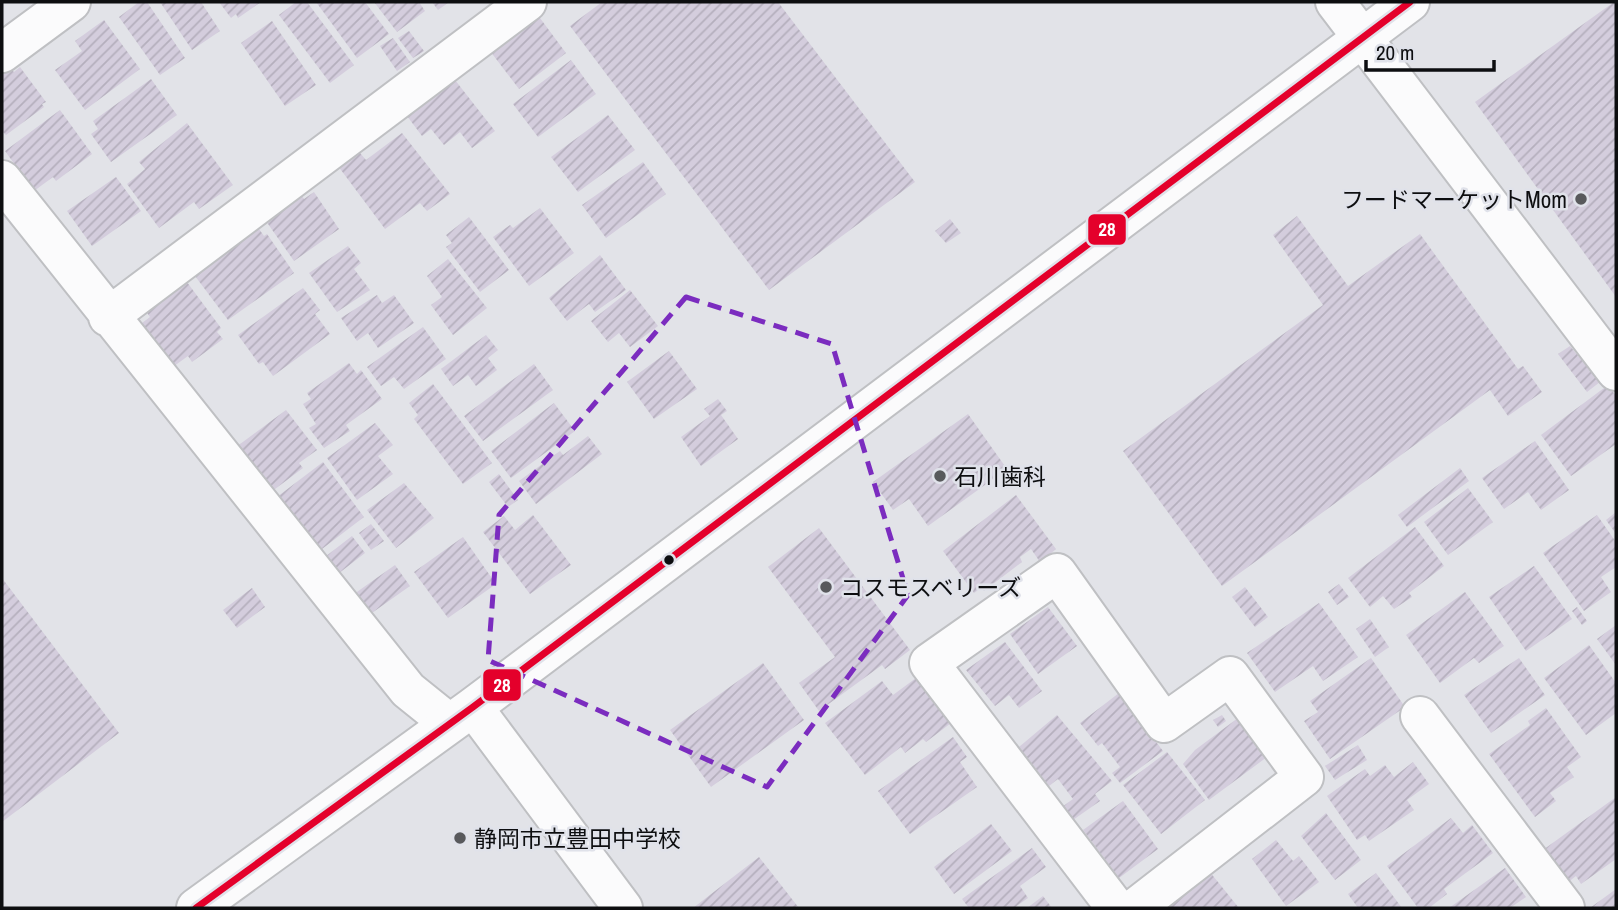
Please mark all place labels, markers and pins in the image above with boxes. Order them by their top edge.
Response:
place label: フードマーケットMom [1341,184,1567,215]
marker: フードマーケットMom [1573,191,1589,207]
place label: 石川歯科 [954,461,1046,492]
marker: 石川歯科 [932,468,948,484]
unlabelled marker [662,553,676,567]
place label: コスモスベリーズ [840,572,1021,603]
marker: コスモスベリーズ [818,579,834,595]
place label: 静岡市立豊田中学校 [474,823,681,854]
marker: 静岡市立豊田中学校 [452,830,468,846]

